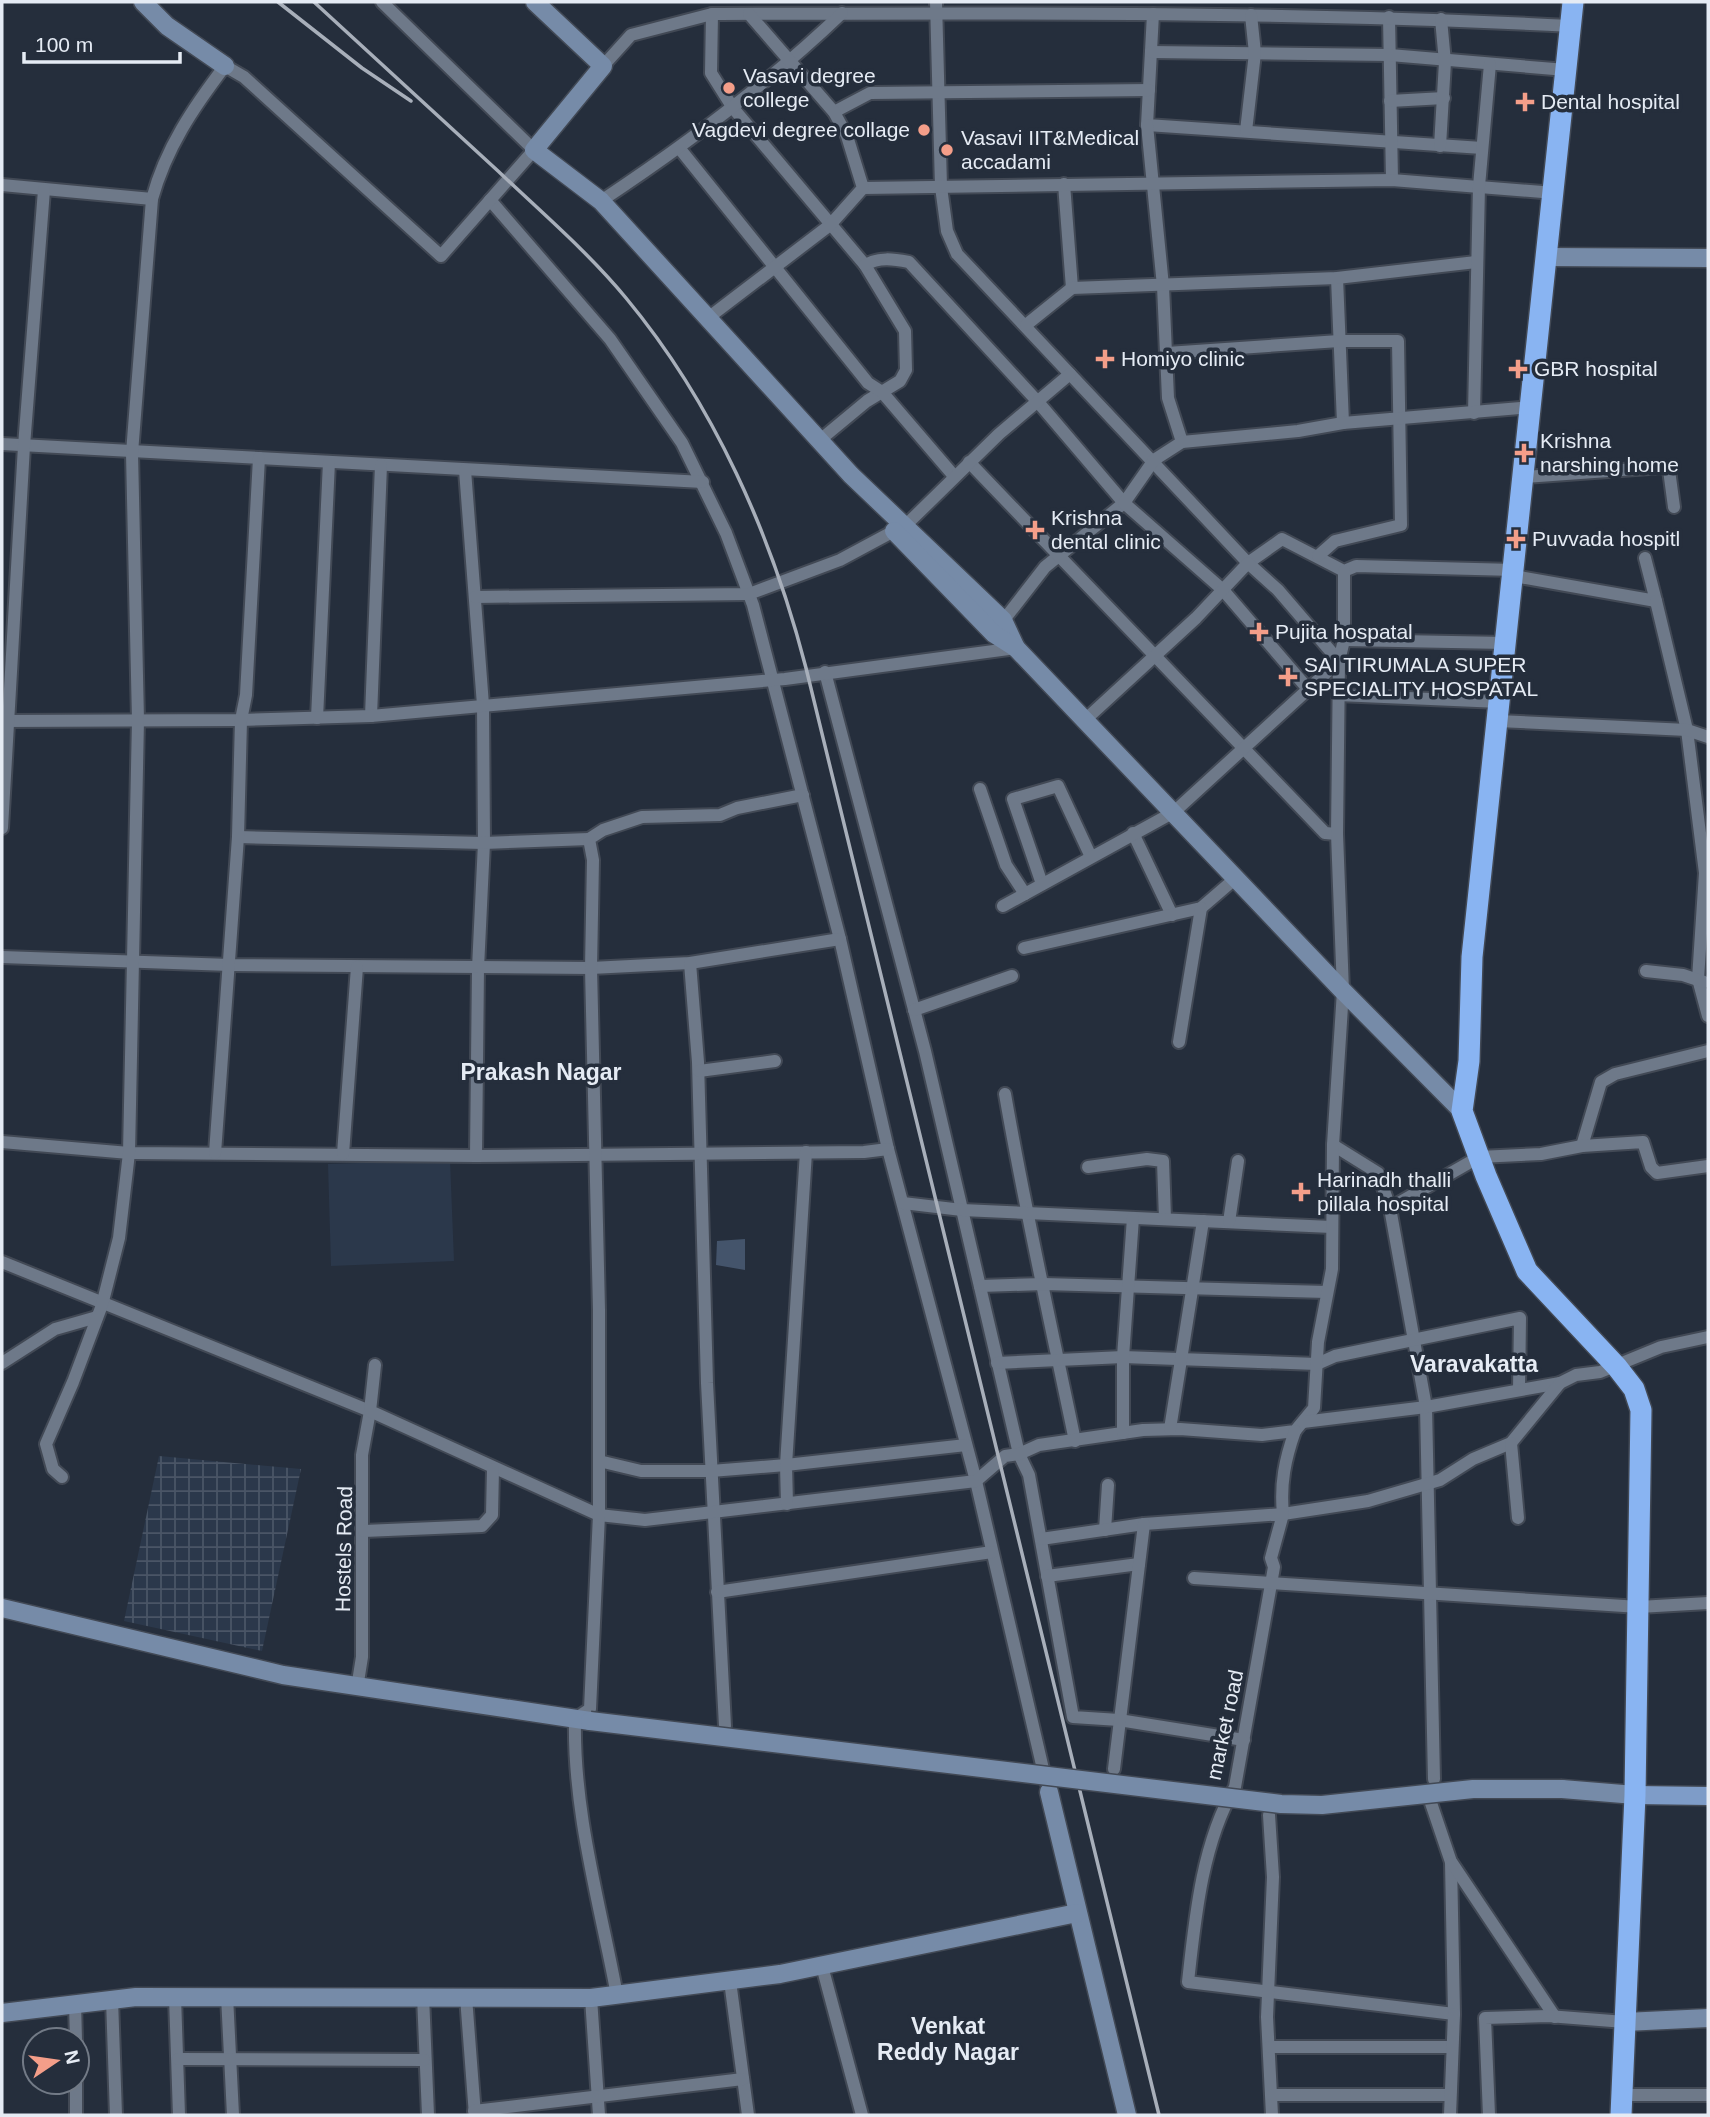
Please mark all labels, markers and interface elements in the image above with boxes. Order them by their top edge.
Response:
scale bar [24,21,180,65]
text: 100 m [35,33,93,56]
place label: Vasavi degree college [743,64,876,111]
marker: Vasavi degree college [721,80,737,96]
place label: Dental hospital [1541,90,1680,113]
marker: Dental hospital [1515,92,1535,112]
place label: Vagdevi degree collage [692,118,910,141]
marker: Vagdevi degree collage [916,122,932,138]
place label: Vasavi IIT&Medical accadami [961,126,1139,173]
marker: Vasavi IIT&Medical accadami [939,142,955,158]
place label: Homiyo clinic [1121,347,1245,370]
marker: Homiyo clinic [1095,349,1115,369]
place label: GBR hospital [1534,357,1658,380]
marker: GBR hospital [1508,359,1528,379]
place label: Krishna narshing home [1540,429,1679,476]
marker: Krishna narshing home [1514,443,1534,463]
place label: Krishna dental clinic [1051,506,1161,553]
marker: Krishna dental clinic [1025,520,1045,540]
place label: Puvvada hospitl [1532,527,1680,550]
marker: Puvvada hospitl [1506,529,1526,549]
place label: Pujita hospatal [1275,620,1413,643]
marker: Pujita hospatal [1249,622,1269,642]
place label: SAI TIRUMALA SUPER SPECIALITY HOSPATAL [1304,653,1538,700]
marker: SAI TIRUMALA SUPER SPECIALITY HOSPATAL [1278,667,1298,687]
district label: Prakash Nagar [460,1059,622,1085]
place label: Harinadh thalli pillala hospital [1317,1168,1451,1215]
marker: Harinadh thalli pillala hospital [1291,1182,1311,1202]
district label: Varavakatta [1410,1351,1538,1377]
street label: Hostels Road [331,1486,356,1612]
street label: market road [1202,1668,1247,1782]
district label: Venkat Reddy Nagar [877,2013,1019,2065]
north arrow [21,2026,91,2096]
text: N [60,2048,84,2066]

